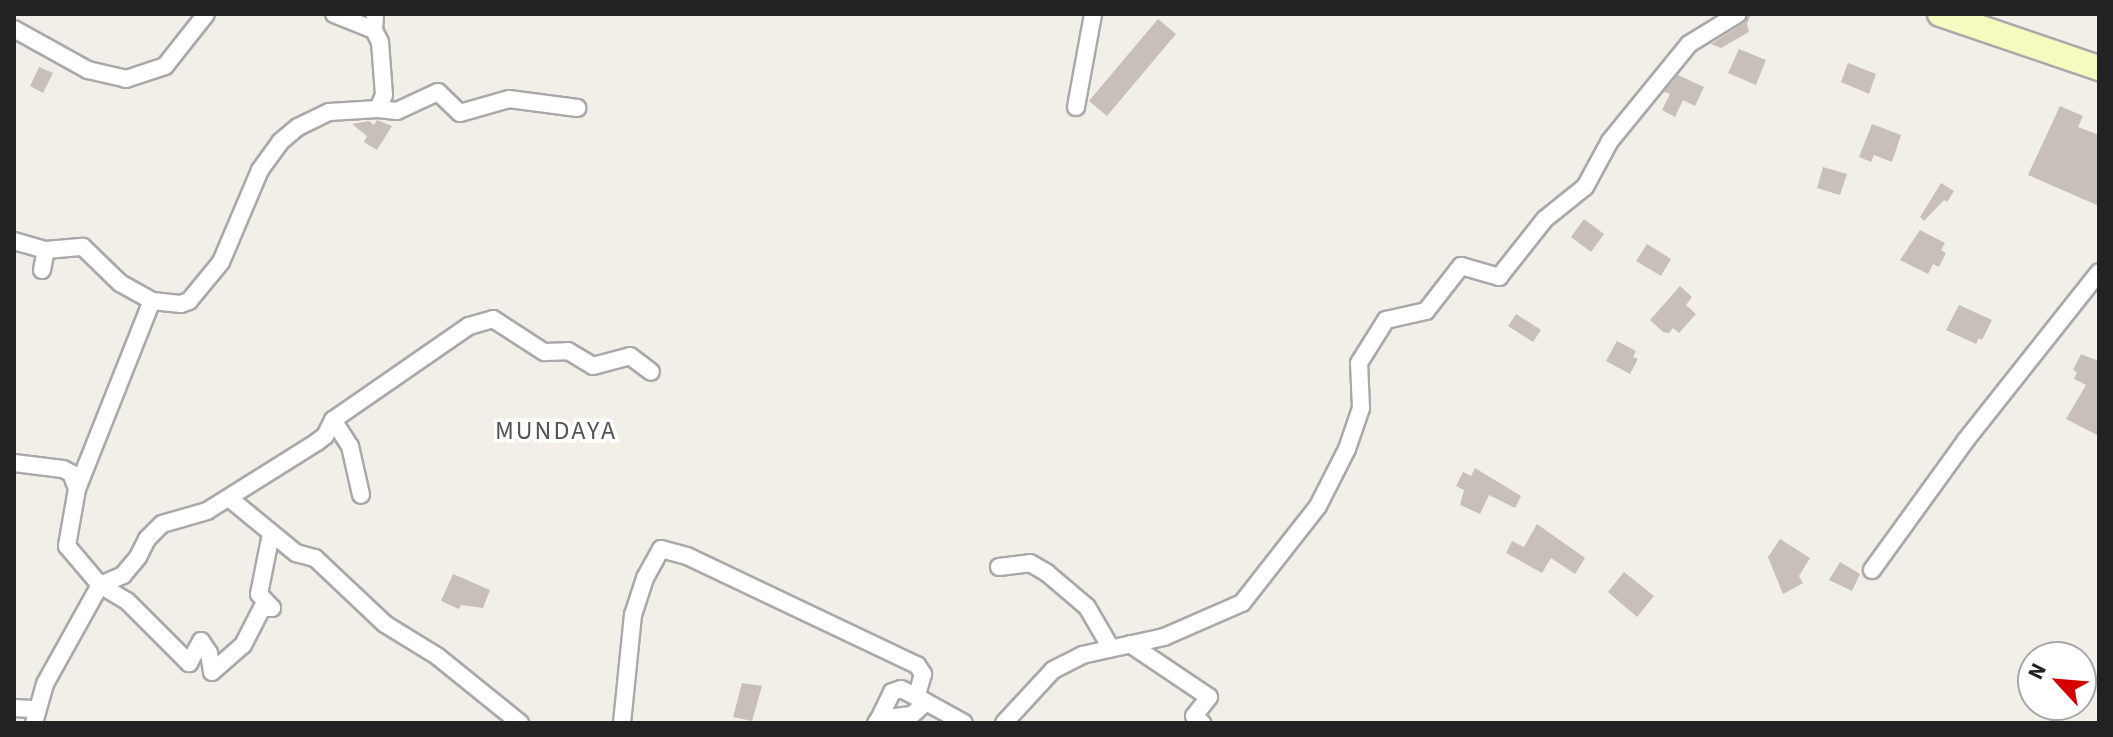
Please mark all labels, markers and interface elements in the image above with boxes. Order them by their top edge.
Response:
district label: MUNDAYA [495,415,617,447]
north arrow [2017,641,2097,721]
text: N [2020,658,2055,685]

